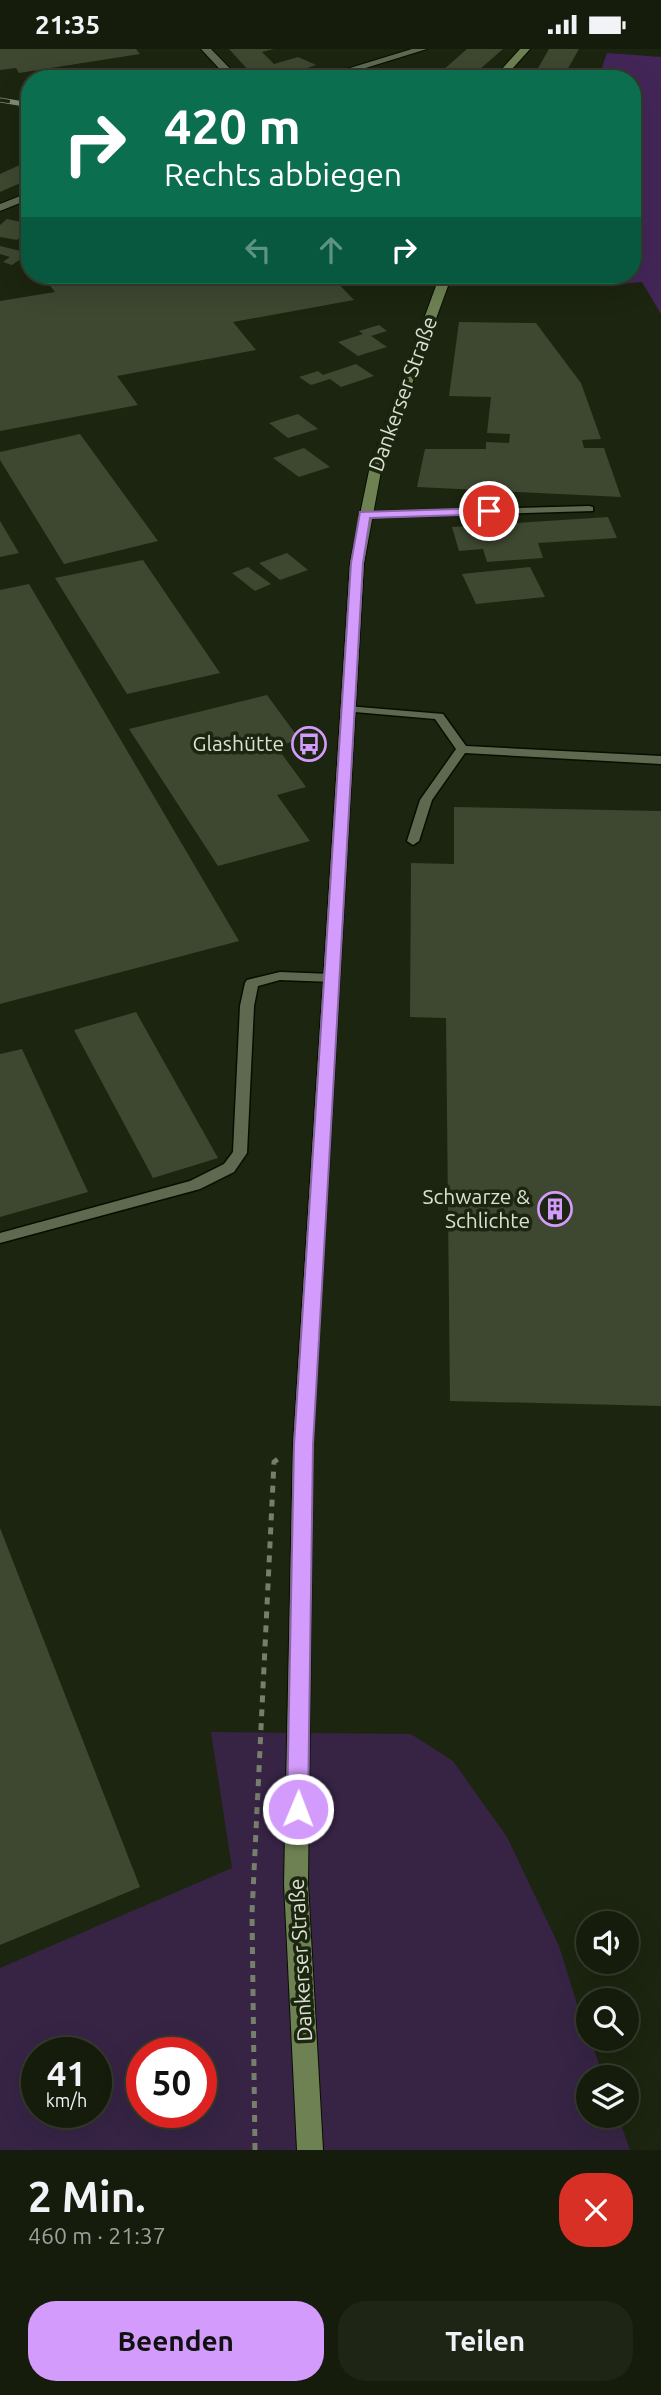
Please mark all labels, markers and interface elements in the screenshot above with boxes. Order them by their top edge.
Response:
text: 21:35 [35,10,100,39]
icon: right [49,98,140,189]
text: 420 m [164,98,301,153]
text: Rechts abbiegen [164,156,402,192]
icon: left [239,231,277,269]
icon: ahead [312,231,350,269]
icon: right [385,231,423,269]
street label: Dankerser Straße [363,313,441,474]
pin [459,481,519,541]
icon: arrive [470,492,508,530]
bus stop icon: Glashütte [290,725,328,763]
place label: Glashütte [193,731,284,755]
place label: Schwarze & Schlichte [423,1184,530,1232]
building icon: Schwarze & Schlichte [536,1190,574,1228]
position arrow [261,1772,335,1846]
street label: Dankerser Straße [284,1878,316,2042]
map controls [576,1911,639,2128]
button: sound [576,1911,639,1974]
button: search [576,1988,639,2051]
speed limit sign: 50 [126,2037,217,2128]
text: 41 [47,2053,86,2093]
button: layers [576,2065,639,2128]
text: km/h [46,2090,87,2110]
text: 2 Min. [28,2173,146,2220]
button: close [559,2173,633,2247]
text: 460 m · 21:37 [28,2223,166,2248]
button: Beenden [28,2301,324,2381]
button: Teilen [338,2301,633,2381]

